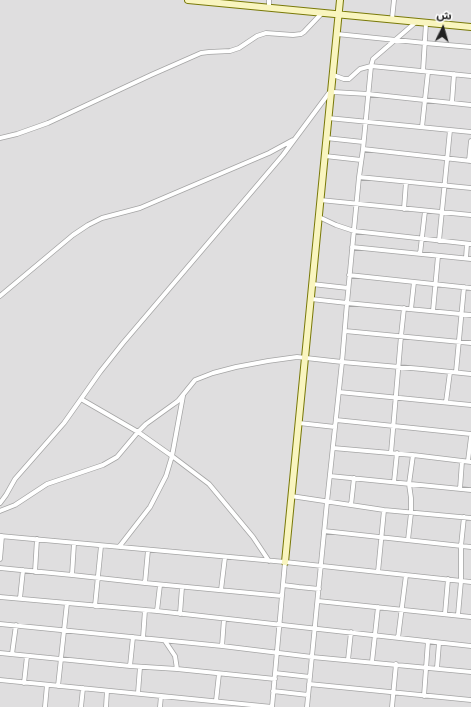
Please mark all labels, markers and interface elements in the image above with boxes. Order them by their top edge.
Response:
north arrow [423,8,463,48]
text: ش [436,8,452,23]

